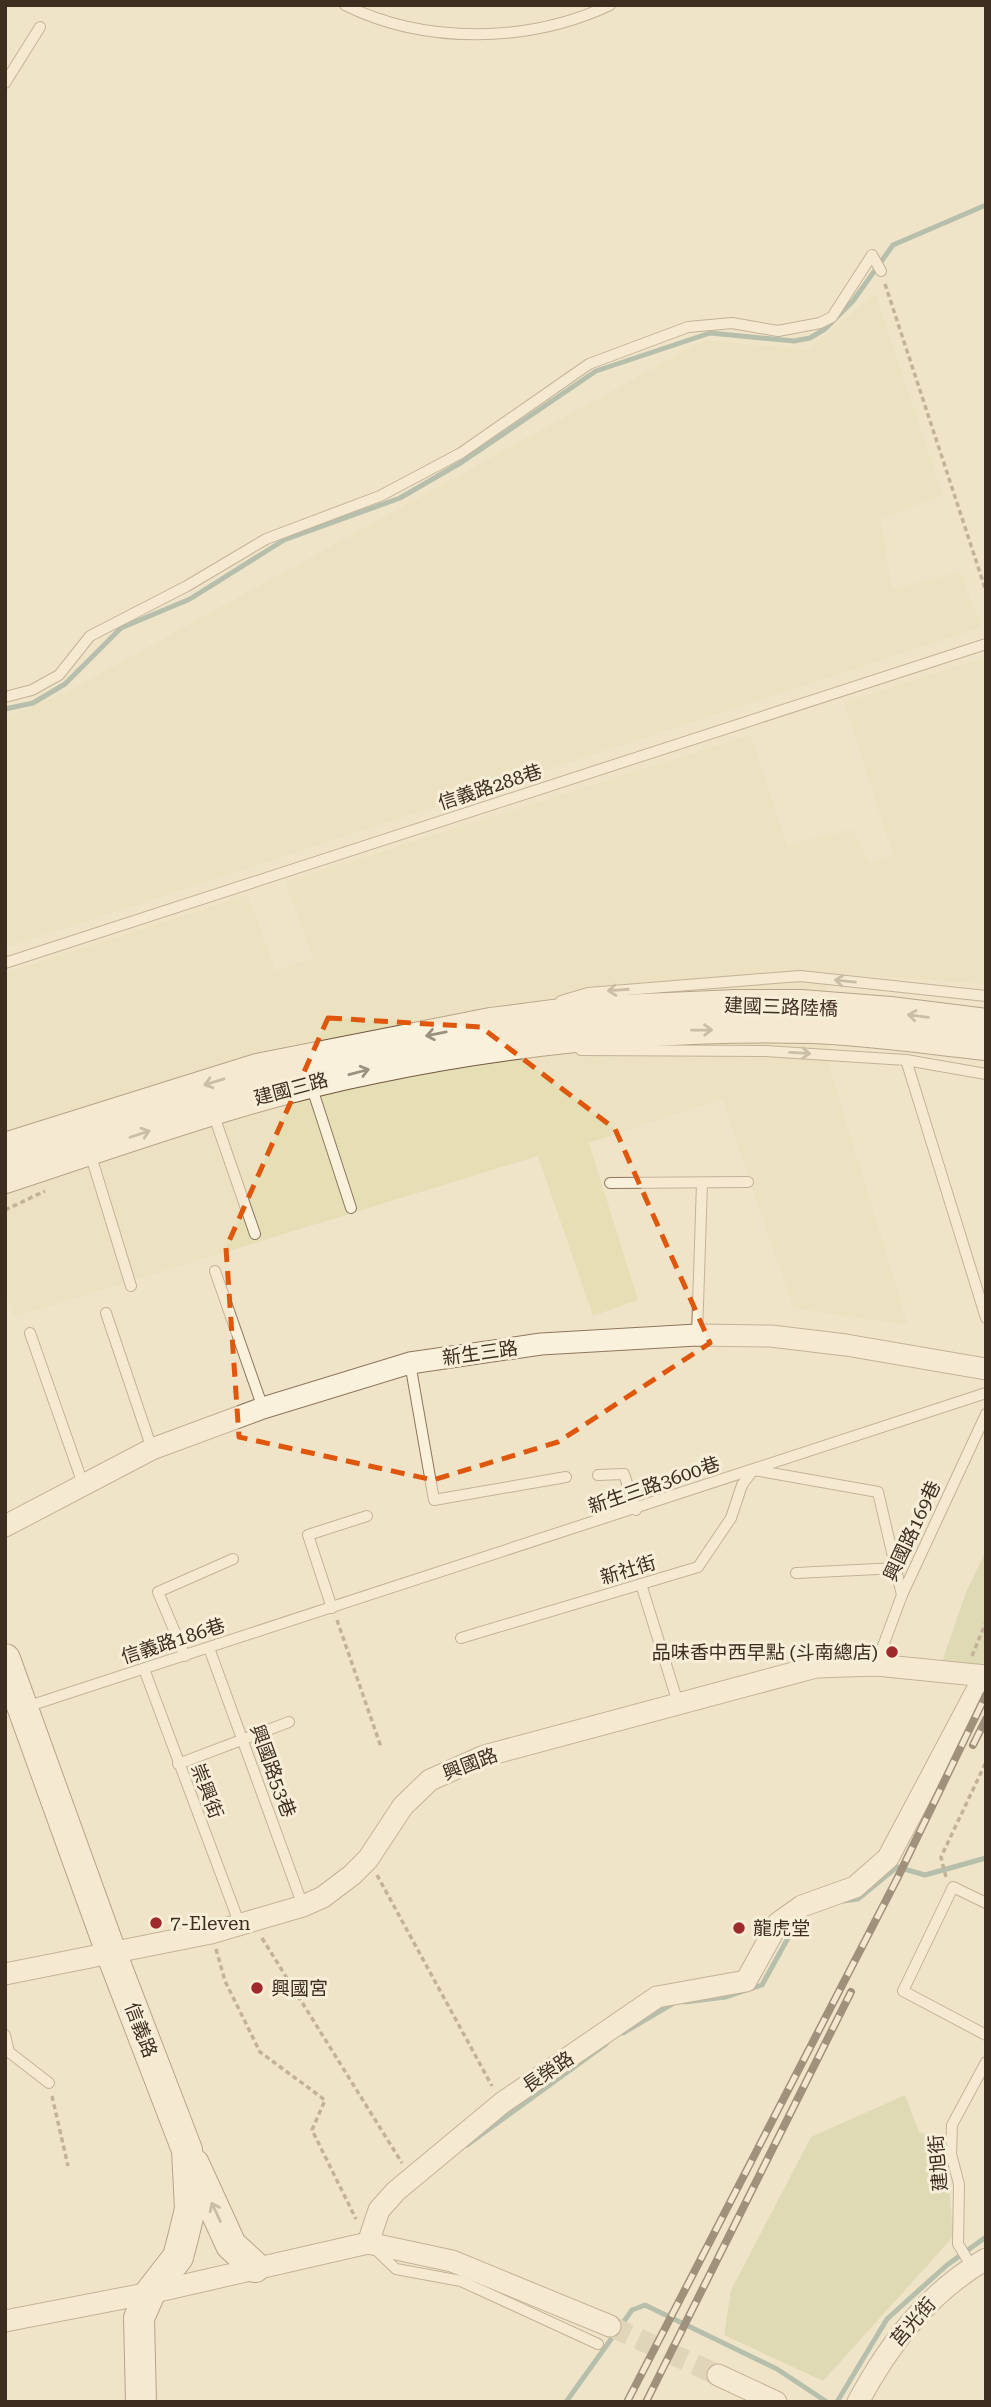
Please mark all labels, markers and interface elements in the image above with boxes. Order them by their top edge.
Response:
street label: 信義路288巷 [435,759,545,815]
one-way arrow [834,974,857,987]
one-way arrow [607,984,630,997]
street label: 建國三路陸橋 [724,994,838,1020]
one-way arrow [907,1009,930,1022]
one-way arrow [690,1023,713,1037]
one-way arrow [425,1027,448,1041]
one-way arrow [788,1047,810,1060]
one-way arrow [347,1065,369,1078]
street label: 建國三路 [251,1068,331,1110]
one-way arrow [203,1077,225,1090]
one-way arrow [128,1127,150,1139]
street label: 新生三路 [441,1336,519,1370]
street label: 新生三路3600巷 [585,1452,723,1518]
street label: 興國路169巷 [879,1477,945,1585]
street label: 新社街 [597,1551,659,1589]
street label: 信義路186巷 [118,1613,228,1669]
place label: 品味香中西早點 (斗南總店) [652,1641,878,1664]
marker: 品味香中西早點 (斗南總店) [884,1644,900,1660]
street label: 興國路53巷 [246,1721,300,1821]
street label: 興國路 [439,1743,501,1785]
street label: 崇興街 [186,1760,228,1822]
place label: 7-Eleven [170,1912,251,1935]
marker: 7-Eleven [148,1915,164,1931]
place label: 龍虎堂 [753,1917,810,1940]
marker: 龍虎堂 [731,1920,747,1936]
place label: 興國宮 [271,1977,328,2000]
marker: 興國宮 [249,1980,265,1996]
street label: 信義路 [120,1999,162,2061]
street label: 長榮路 [518,2047,578,2097]
street label: 建旭街 [924,2134,952,2192]
one-way arrow [209,2202,222,2224]
street label: 莒光街 [886,2293,940,2351]

